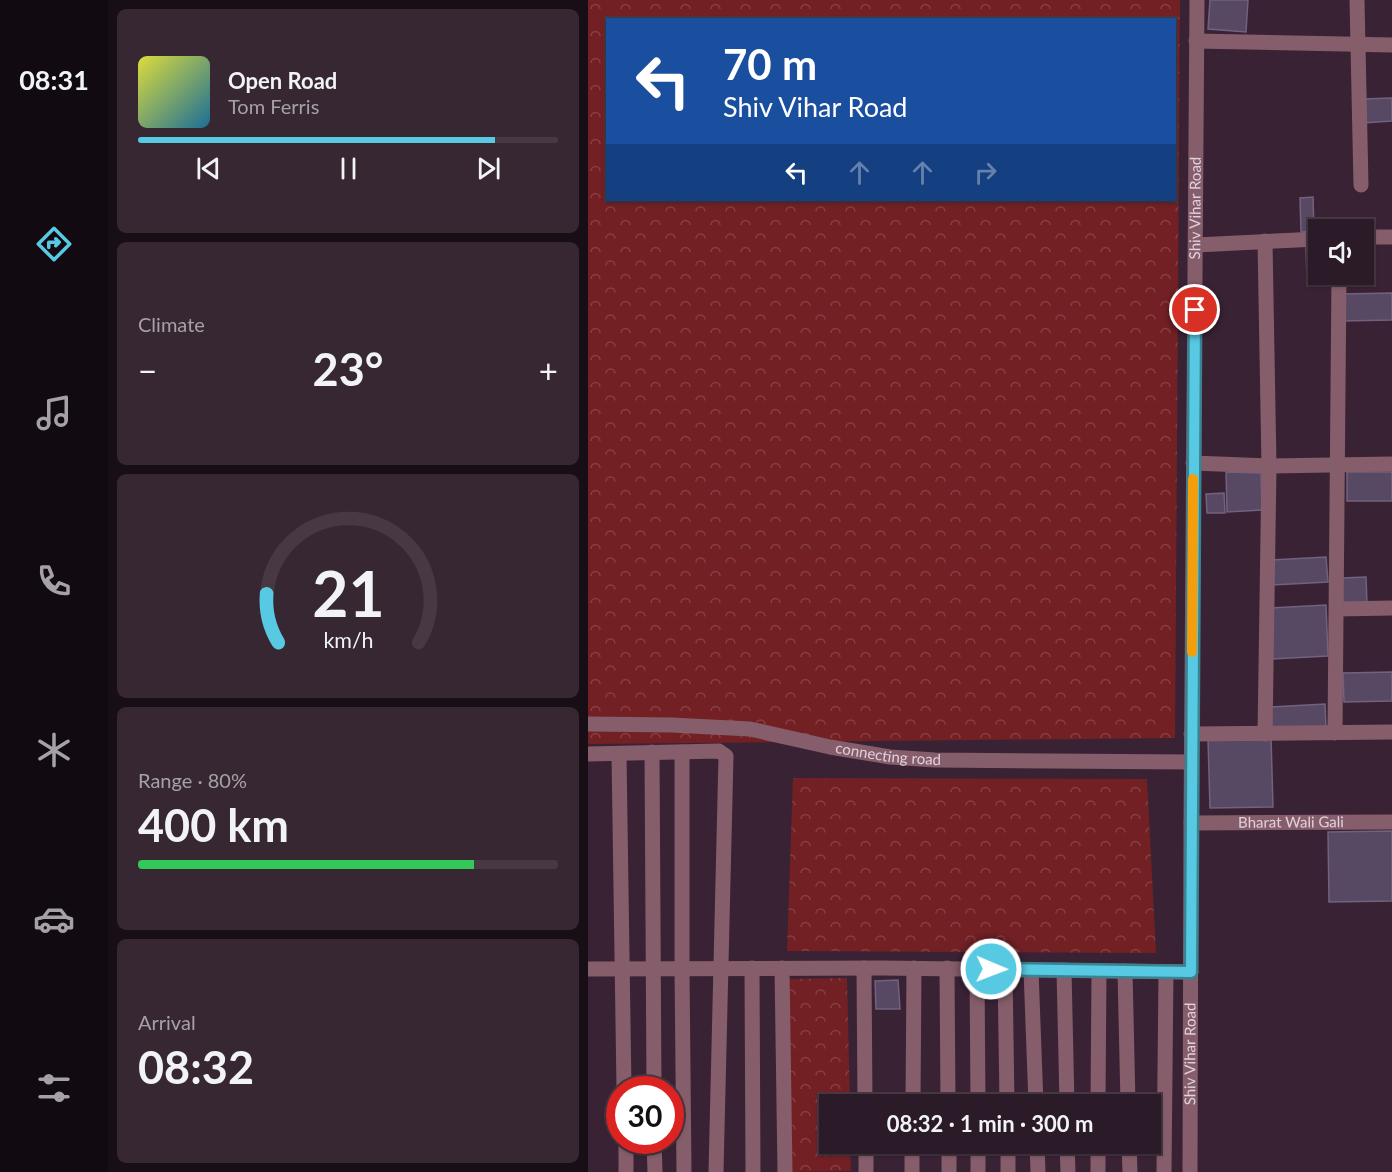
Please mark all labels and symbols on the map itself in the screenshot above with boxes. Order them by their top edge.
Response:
street label: Shiv Vihar Road [1185,157,1204,259]
pin [1169,284,1220,335]
street label: connecting road [834,738,941,768]
street label: Bharat Wali Gali [1238,812,1344,831]
position arrow [959,937,1023,1001]
street label: Shiv Vihar Road [1180,1003,1198,1105]
speed limit sign: 30 [606,1076,684,1154]

